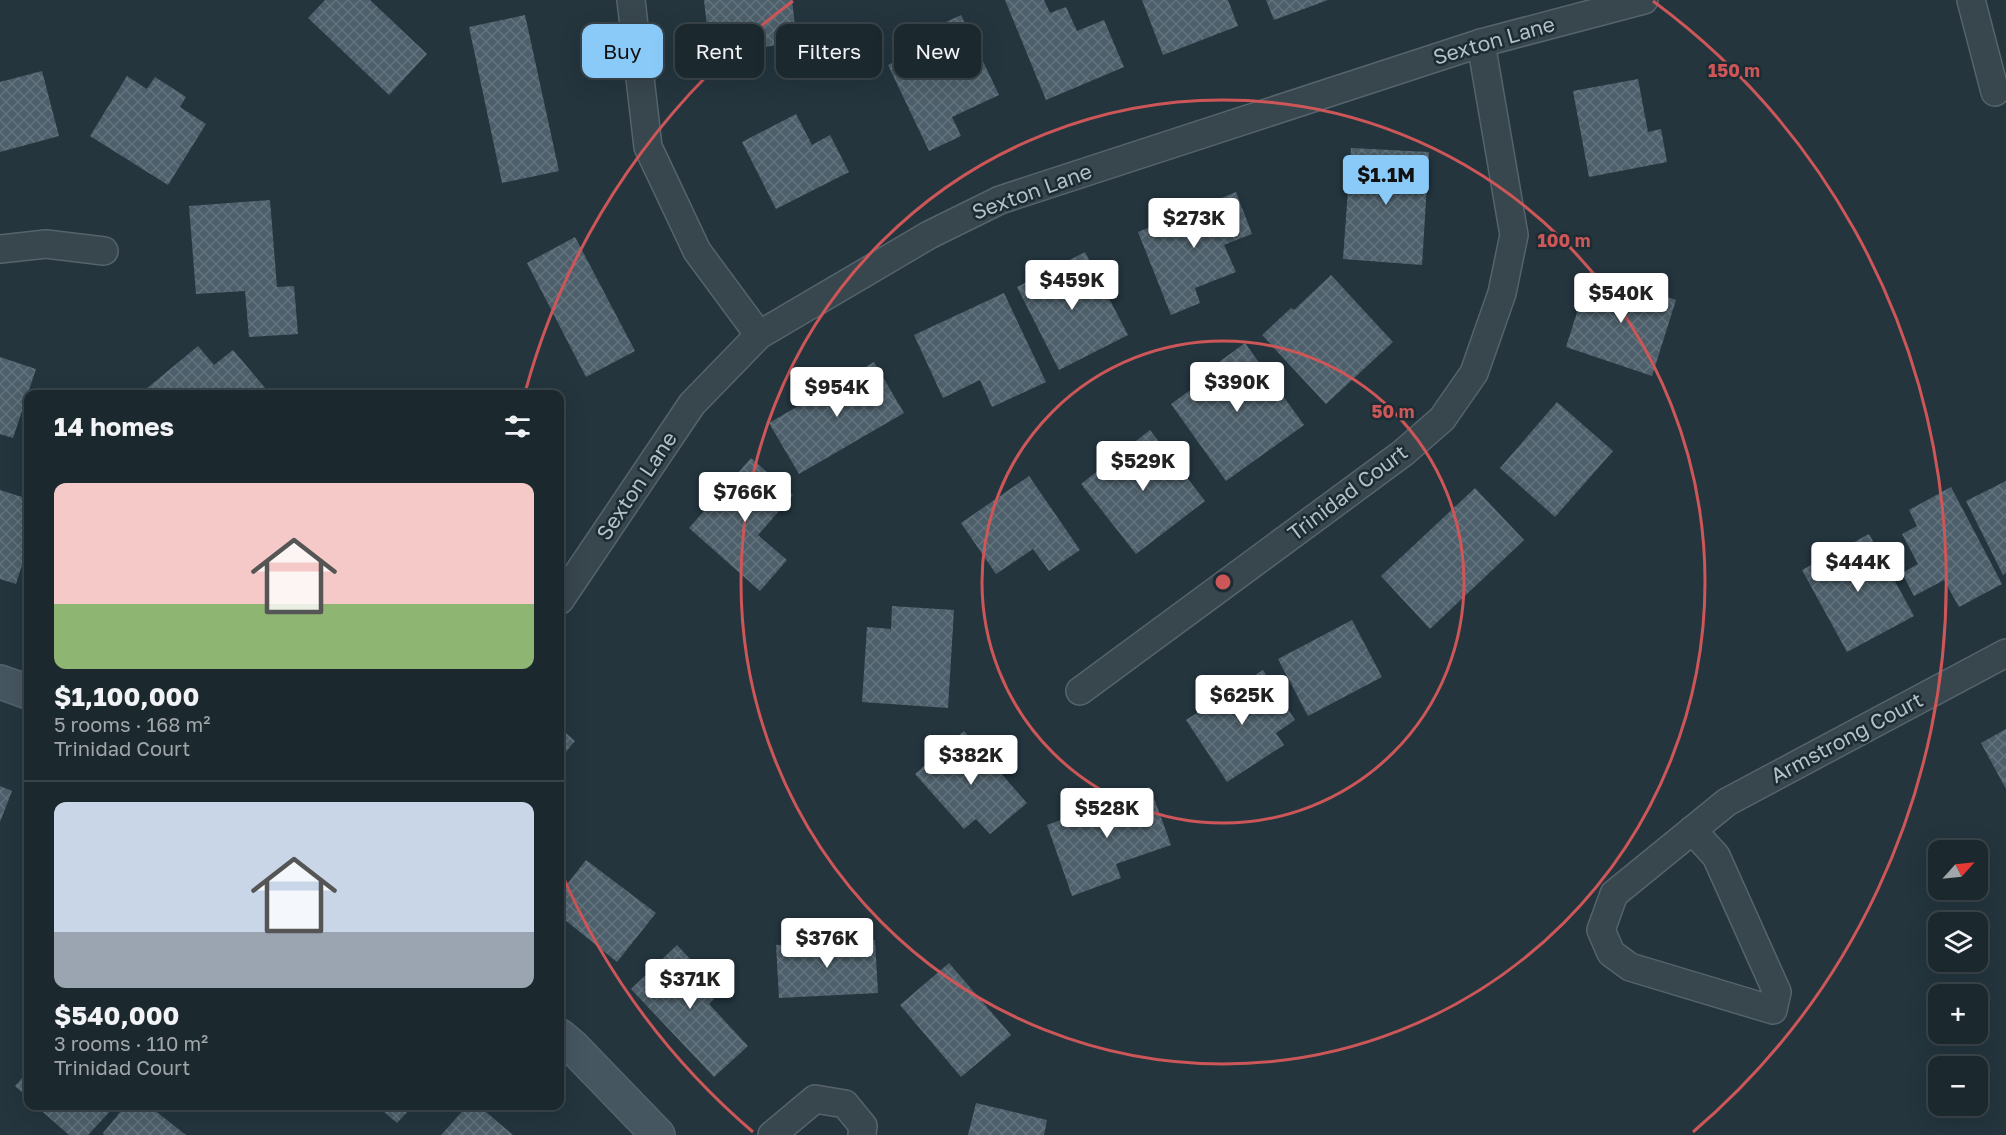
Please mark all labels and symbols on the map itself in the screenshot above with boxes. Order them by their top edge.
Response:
street label: Sexton Lane [1430,10,1558,70]
text: 150 m [1708,59,1760,81]
pin: $1.1M [1344,155,1428,206]
street label: Sexton Lane [968,157,1095,225]
pin: $273K [1152,198,1236,249]
text: 100 m [1538,229,1590,251]
pin: $459K [1030,260,1114,311]
pin: $540K [1579,273,1663,324]
pin: $390K [1195,362,1279,413]
pin: $954K [795,367,879,418]
text: 50 m [1372,400,1414,422]
street label: Sexton Lane [590,426,682,545]
street label: Trinidad Court [1282,439,1412,546]
pin: $529K [1101,441,1185,492]
pin: $766K [703,472,787,523]
pin: $444K [1816,542,1900,593]
centre of rings [1213,572,1233,592]
pin: $625K [1200,675,1284,726]
street label: Armstrong Court [1766,686,1927,788]
pin: $382K [929,735,1013,786]
pin: $528K [1065,788,1149,839]
north arrow [1928,840,1988,900]
pin: $376K [785,918,869,969]
pin: $371K [648,959,732,1010]

